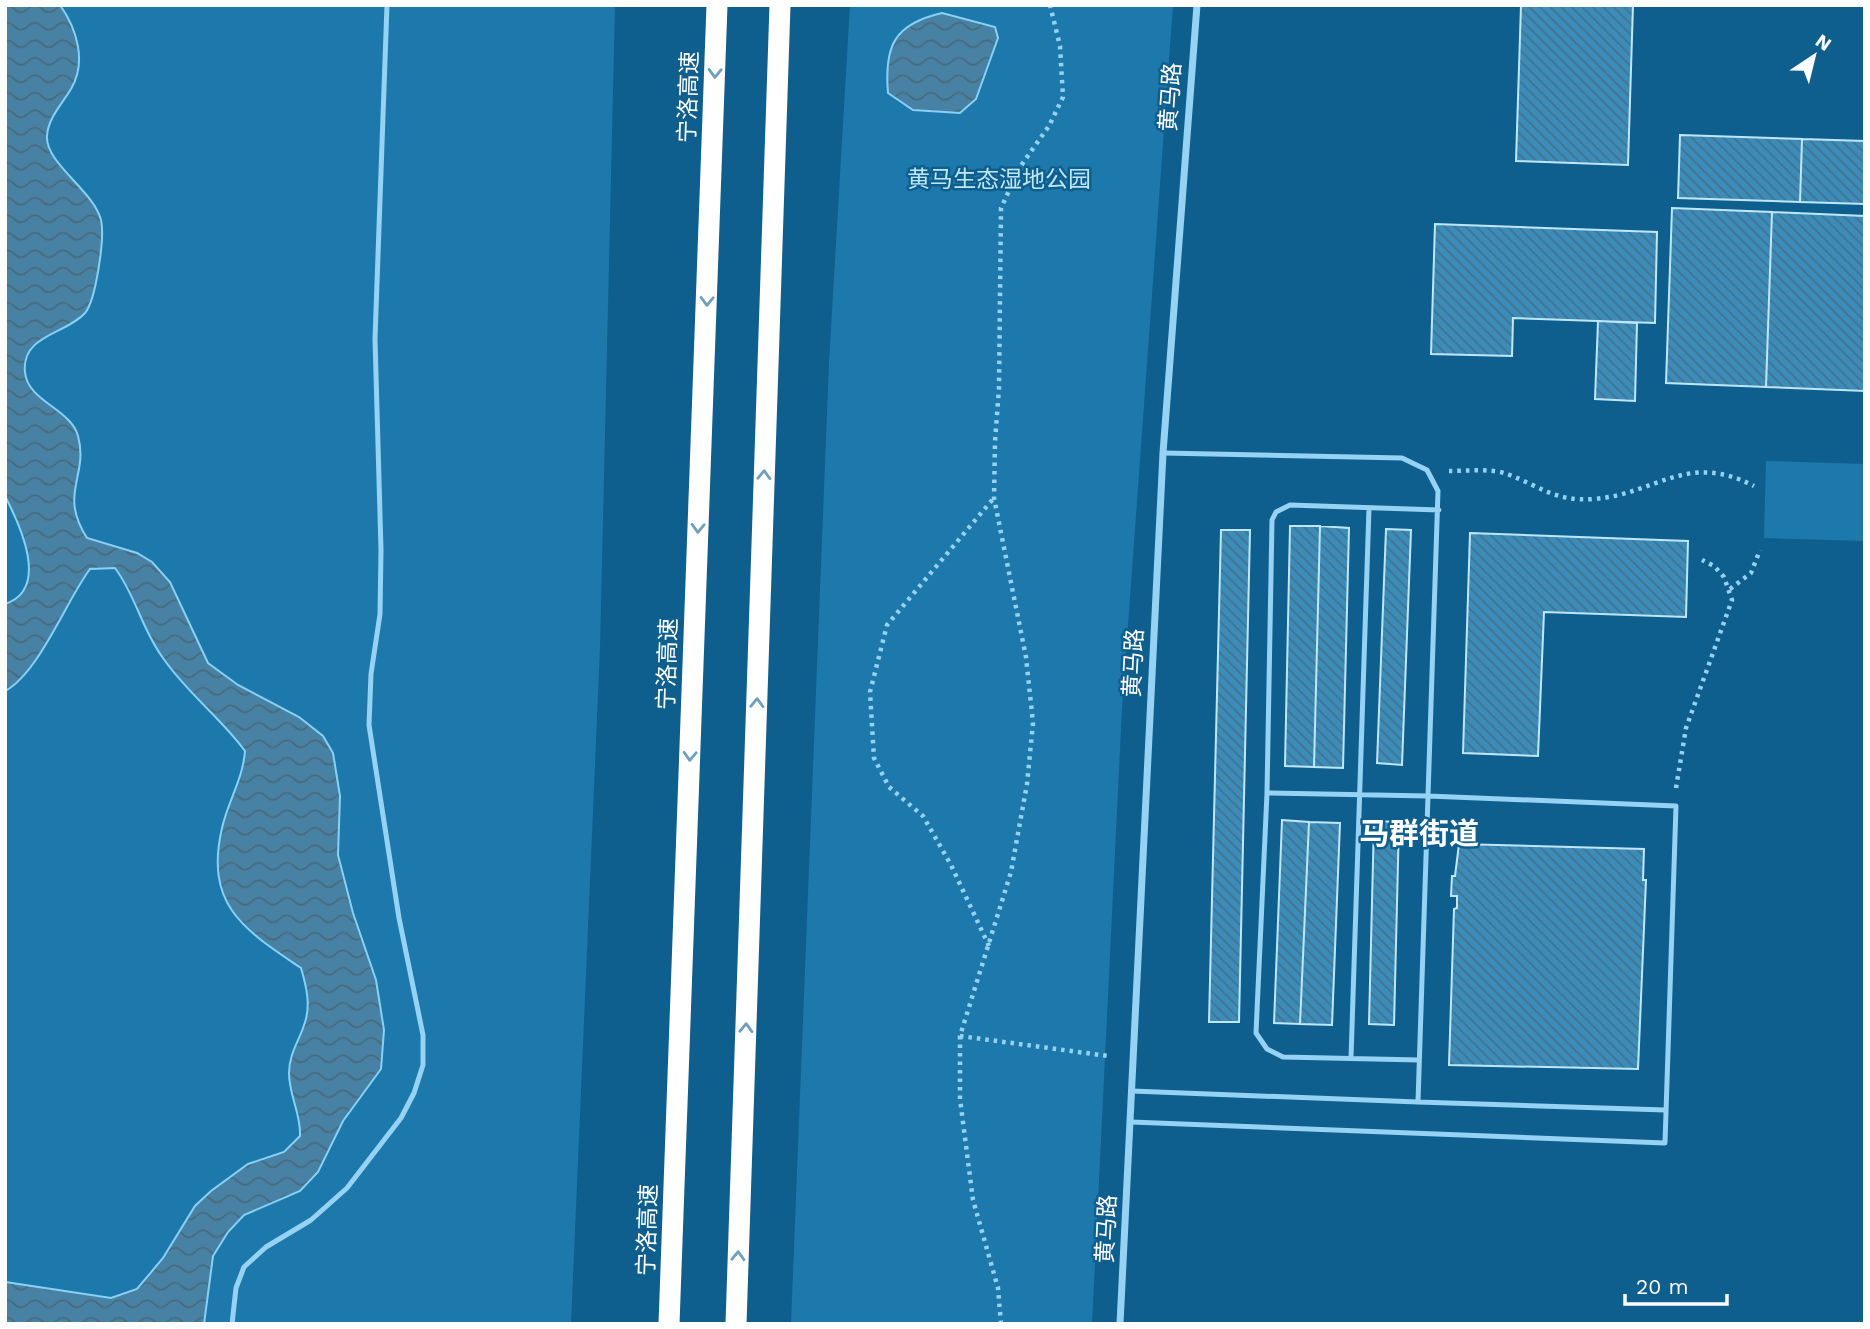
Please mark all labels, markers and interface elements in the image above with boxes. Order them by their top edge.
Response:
north arrow [1779,21,1849,91]
text: N [1811,29,1836,56]
street label: 宁洛高速 [673,51,704,143]
street label: 黄马路 [1155,62,1186,132]
one-way arrow [707,68,722,79]
park label: 黄马生态湿地公园 [907,166,1091,193]
one-way arrow [699,296,714,307]
one-way arrow [757,470,772,481]
one-way arrow [691,523,706,534]
street label: 宁洛高速 [652,618,683,710]
street label: 黄马路 [1118,628,1149,698]
one-way arrow [749,697,764,708]
one-way arrow [683,750,698,761]
district label: 马群街道 [1359,816,1479,851]
one-way arrow [738,1022,753,1033]
street label: 宁洛高速 [632,1184,663,1276]
street label: 黄马路 [1091,1194,1122,1264]
one-way arrow [730,1250,745,1261]
scale bar [1625,1262,1727,1306]
text: 20 m [1636,1274,1688,1299]

